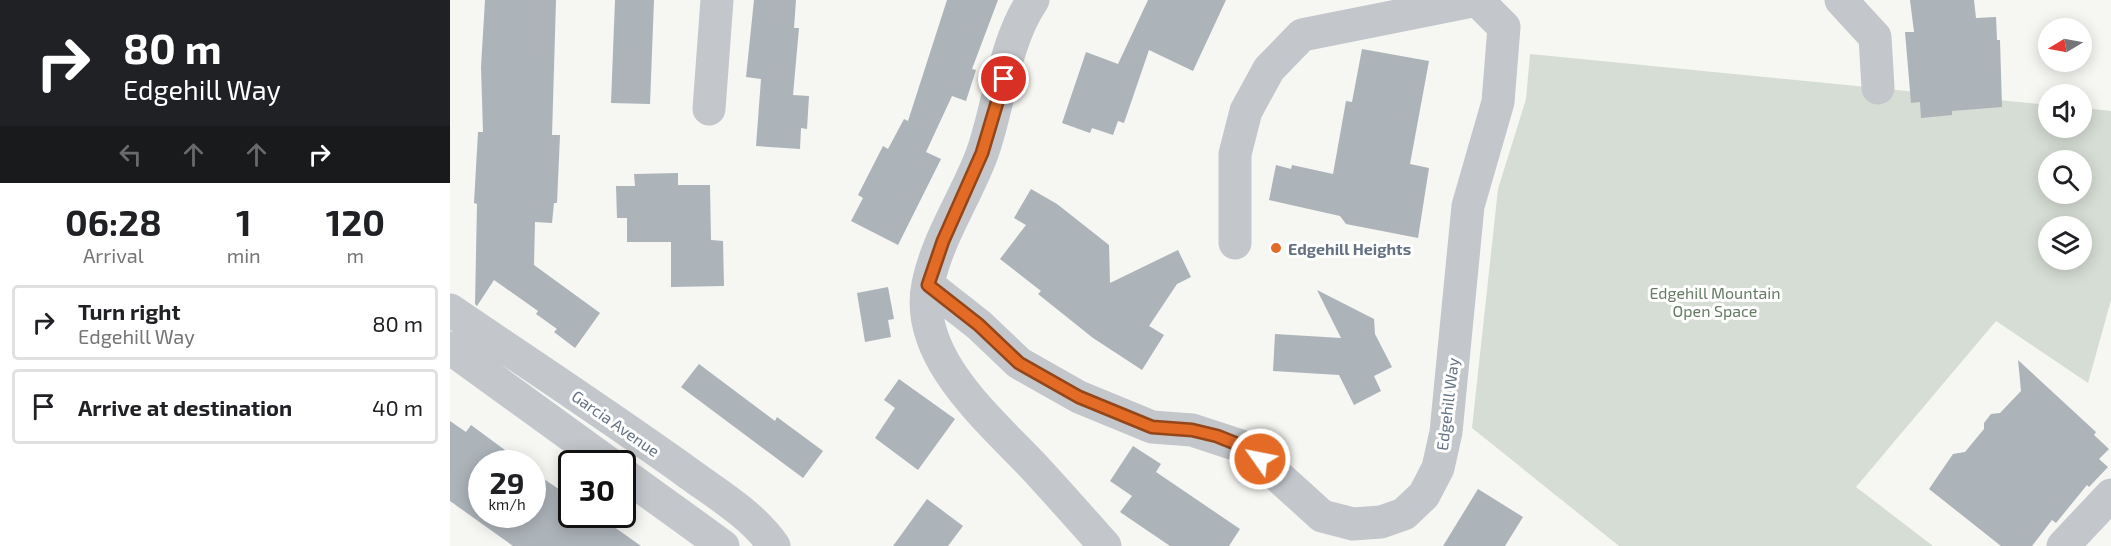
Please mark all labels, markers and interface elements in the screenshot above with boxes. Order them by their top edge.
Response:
north arrow [2038,18,2092,72]
map controls [2038,18,2092,270]
text: 80 m [123,22,222,72]
icon: right [24,24,102,102]
pin [978,53,1029,104]
icon: arrive [987,62,1020,95]
text: Edgehill Way [123,73,281,105]
button: sound [2038,84,2092,138]
icon: left [114,138,147,171]
icon: ahead [177,138,210,171]
icon: ahead [240,138,273,171]
icon: right [303,138,336,171]
button: search [2038,150,2092,204]
text: 06:28 [65,200,162,243]
text: 1 [236,200,251,243]
text: 120 [326,200,385,243]
button: layers [2038,216,2092,270]
place label: Edgehill Heights [1288,239,1411,258]
marker: Edgehill Heights [1269,241,1283,255]
text: Arrival [83,243,144,267]
text: min [227,243,261,267]
text: m [347,243,364,267]
park label: Edgehill Mountain Open Space [1649,283,1781,320]
text: Turn right [78,298,180,324]
icon: right [27,306,60,339]
text: 80 m [372,310,423,336]
text: Edgehill Way [78,324,195,348]
street label: Edgehill Way [1432,356,1462,452]
street label: Garcia Avenue [569,386,663,460]
icon: arrive [27,390,60,423]
text: Arrive at destination [78,394,292,420]
text: 40 m [372,394,423,420]
position arrow [1228,427,1292,491]
speed limit sign: 30 [558,450,636,528]
text: 29 [489,464,525,500]
text: km/h [488,495,526,513]

